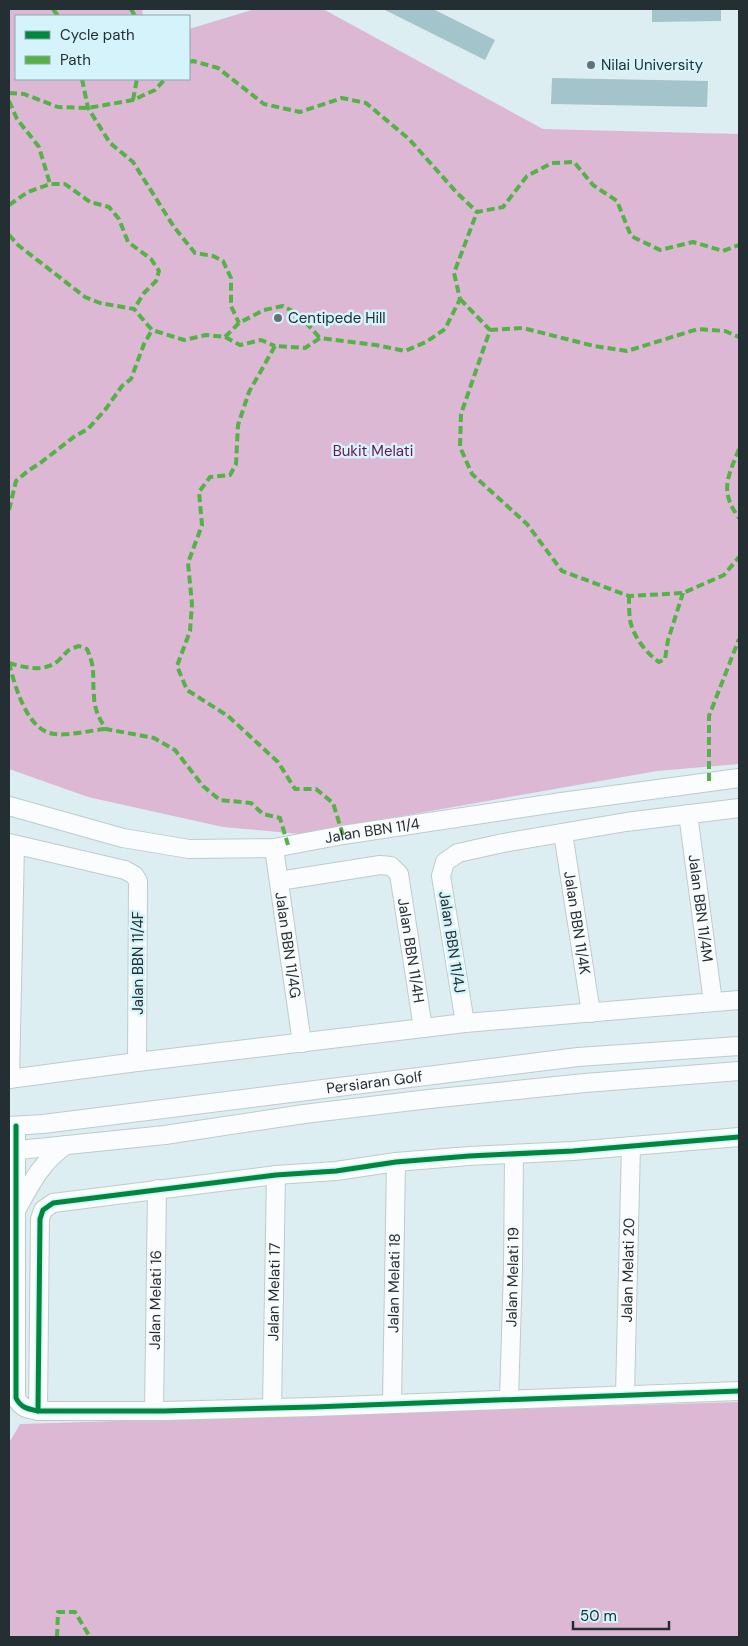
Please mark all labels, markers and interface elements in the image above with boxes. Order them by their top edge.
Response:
legend [15,15,190,80]
text: Cycle path [60,25,135,45]
text: Path [60,50,91,70]
place label: Nilai University [601,55,704,75]
marker: Nilai University [585,59,597,71]
place label: Centipede Hill [288,308,386,328]
marker: Centipede Hill [272,312,284,324]
park label: Bukit Melati [333,441,413,461]
street label: Jalan BBN 11/4 [323,814,421,848]
street label: Jalan BBN 11/4M [683,853,718,963]
street label: Jalan BBN 11/4K [559,870,595,976]
street label: Jalan BBN 11/4J [434,890,470,994]
street label: Jalan BBN 11/4G [270,891,305,999]
street label: Jalan BBN 11/4H [393,897,429,1004]
street label: Jalan BBN 11/4F [128,911,148,1015]
street label: Persiaran Golf [325,1067,424,1098]
street label: Jalan Melati 20 [617,1218,639,1323]
street label: Jalan Melati 19 [501,1227,523,1327]
street label: Jalan Melati 18 [383,1233,405,1333]
street label: Jalan Melati 17 [263,1243,285,1341]
street label: Jalan Melati 16 [145,1250,166,1350]
scale bar [573,1598,669,1630]
text: 50 m [580,1606,617,1626]

